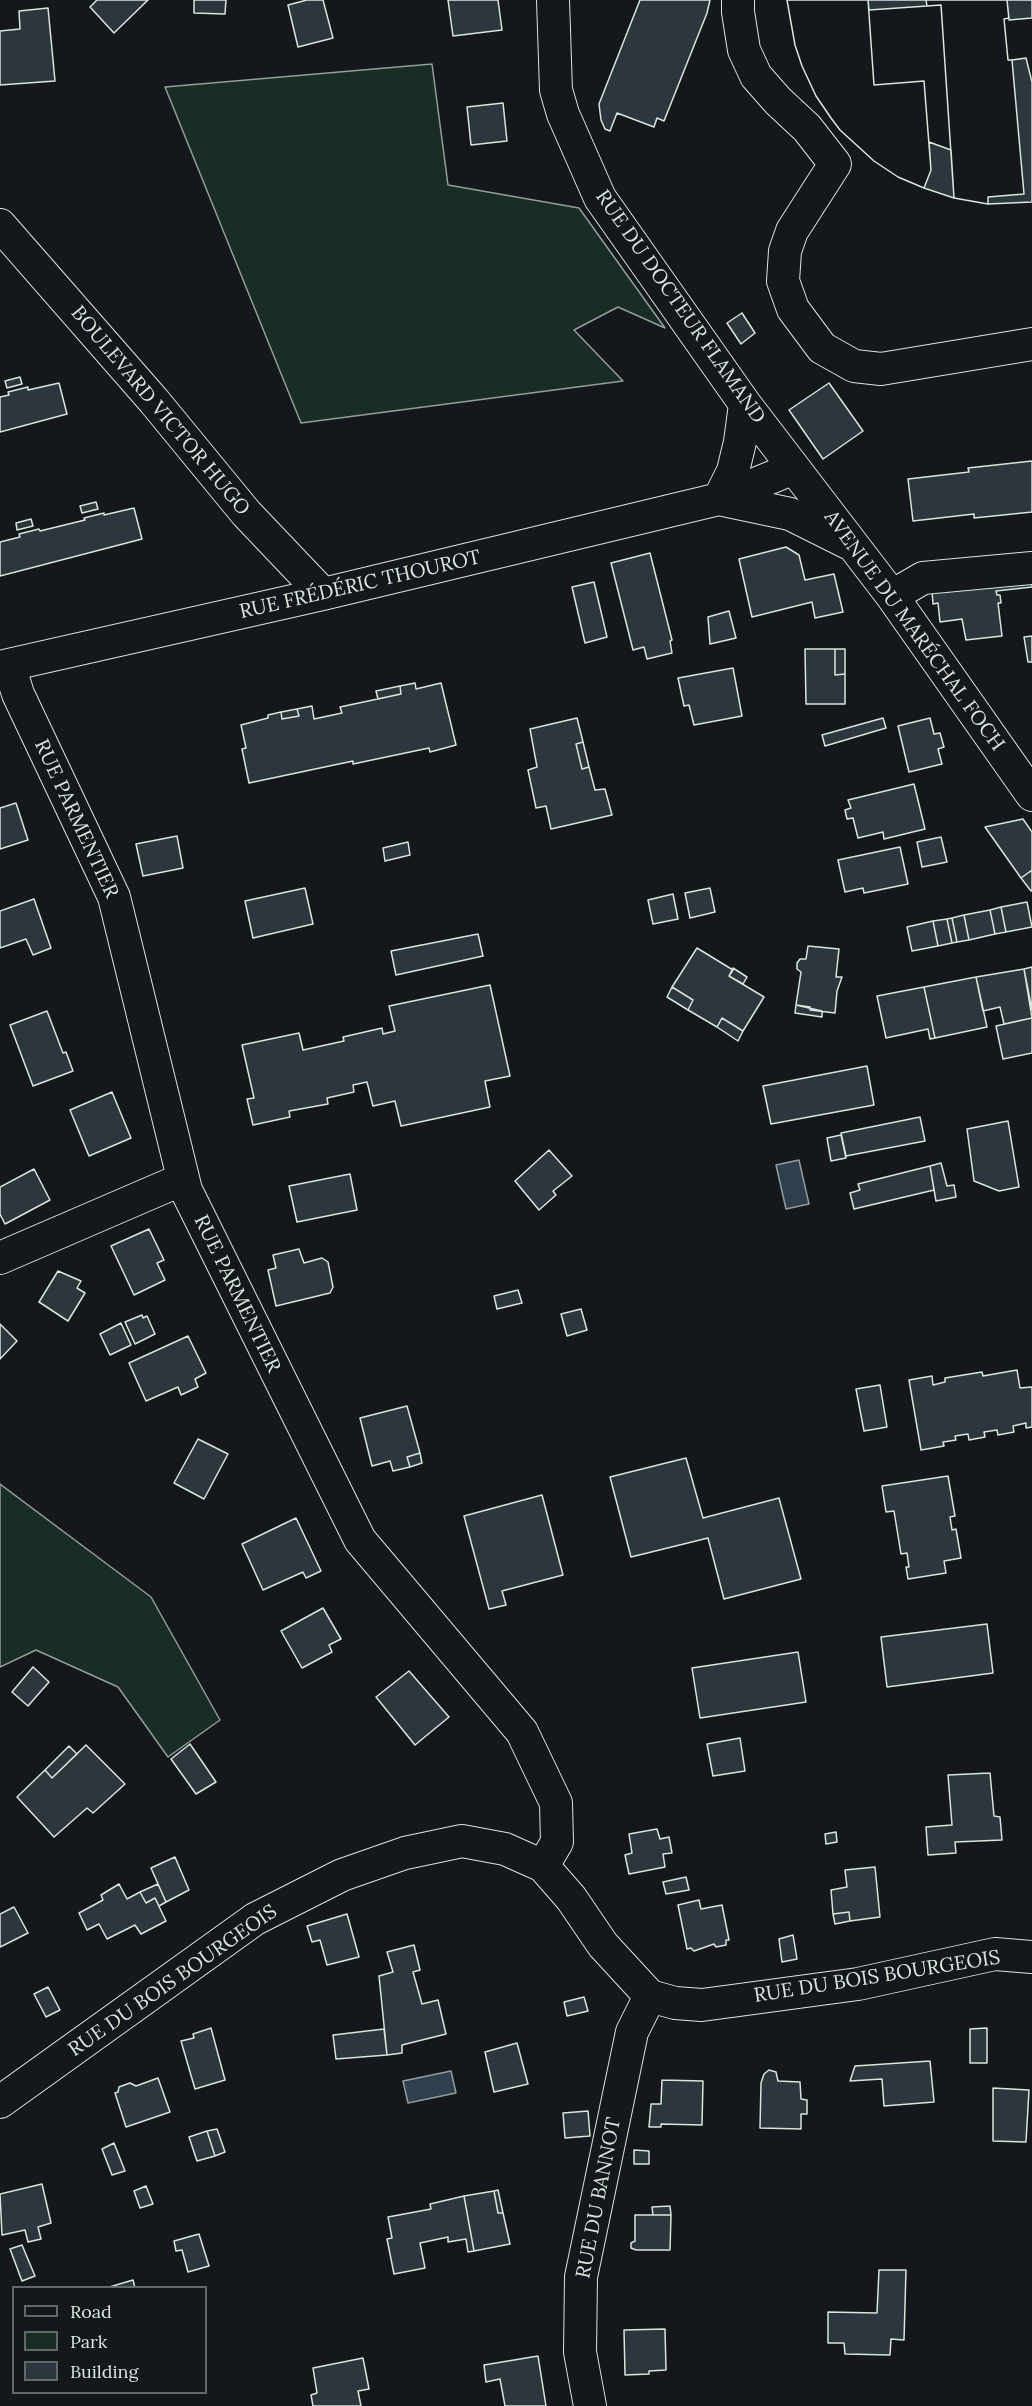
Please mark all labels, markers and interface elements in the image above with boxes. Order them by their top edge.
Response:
street label: RUE DU DOCTEUR FLAMAND [590,186,770,428]
street label: BOULEVARD VICTOR HUGO [65,301,255,521]
street label: AVENUE DU MARÉCHAL FOCH [819,506,1009,756]
street label: RUE FRÉDÉRIC THOUROT [237,546,483,624]
street label: RUE PARMENTIER [29,736,123,902]
street label: RUE PARMENTIER [188,1211,286,1377]
street label: RUE DU BOIS BOURGEOIS [64,1900,282,2062]
street label: RUE DU BOIS BOURGEOIS [752,1946,1002,2008]
street label: RUE DU BANNOT [572,2115,626,2281]
legend [12,2286,207,2394]
text: Road [70,2300,112,2323]
text: Park [70,2330,107,2353]
text: Building [70,2360,138,2383]

